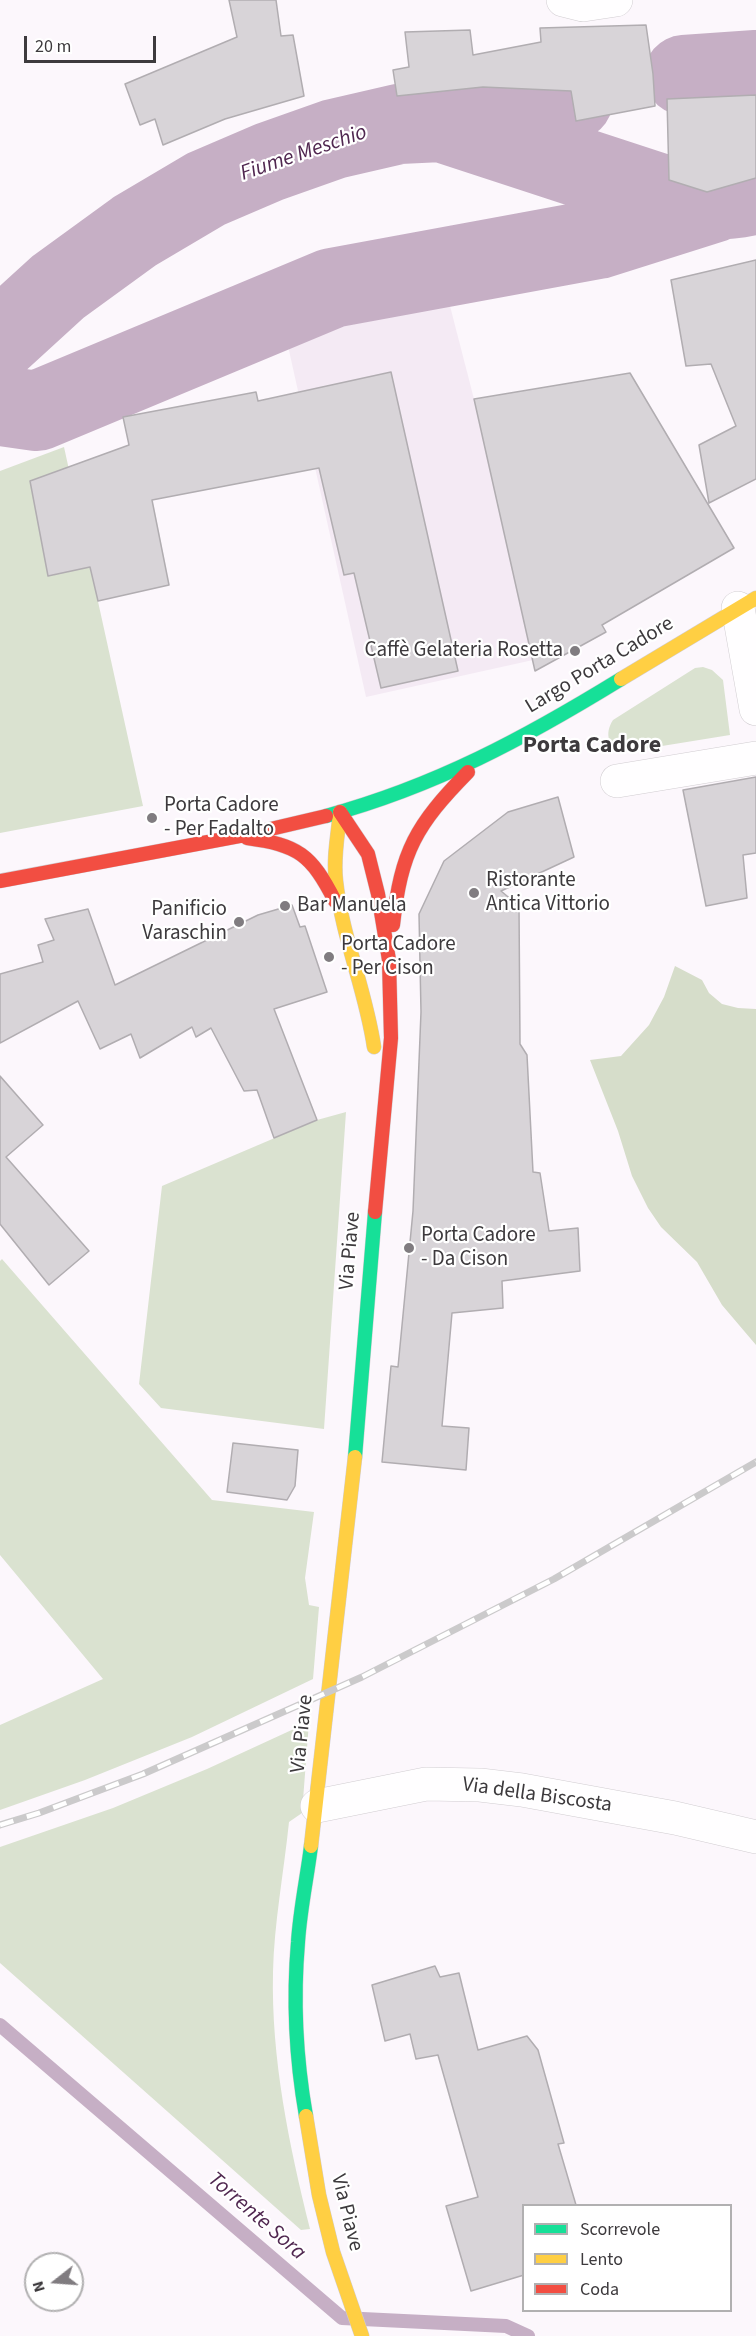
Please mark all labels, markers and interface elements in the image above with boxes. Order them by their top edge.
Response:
scale bar [27,24,159,62]
text: 20 m [35,34,71,59]
water label: Fiume Meschio [237,120,371,188]
street label: Largo Porta Cadore [521,612,679,720]
place label: Caffè Gelateria Rosetta [364,638,563,664]
marker: Caffè Gelateria Rosetta [568,644,582,658]
district label: Porta Cadore [523,733,661,761]
place label: Porta Cadore - Per Fadalto [164,793,279,843]
marker: Porta Cadore - Per Fadalto [145,811,159,825]
place label: Ristorante Antica Vittorio [486,868,610,918]
marker: Ristorante Antica Vittorio [467,886,481,900]
place label: Bar Manuela [297,893,407,919]
place label: Panificio Varaschin [142,897,227,947]
marker: Bar Manuela [278,899,292,913]
marker: Panificio Varaschin [232,915,246,929]
place label: Porta Cadore - Per Cison [341,932,456,982]
marker: Porta Cadore - Per Cison [322,950,336,964]
street label: Via Piave [335,1211,367,1291]
place label: Porta Cadore - Da Cison [421,1223,536,1273]
marker: Porta Cadore - Da Cison [402,1241,416,1255]
street label: Via Piave [286,1694,320,1774]
street label: Via della Biscosta [461,1773,613,1819]
water label: Torrente Sora [202,2167,310,2267]
street label: Via Piave [324,2172,368,2254]
legend [522,2204,732,2312]
text: Scorrevole [580,2217,660,2242]
text: Lento [580,2247,623,2272]
north arrow [24,2252,84,2312]
text: Coda [580,2277,619,2302]
text: N [27,2278,51,2295]

